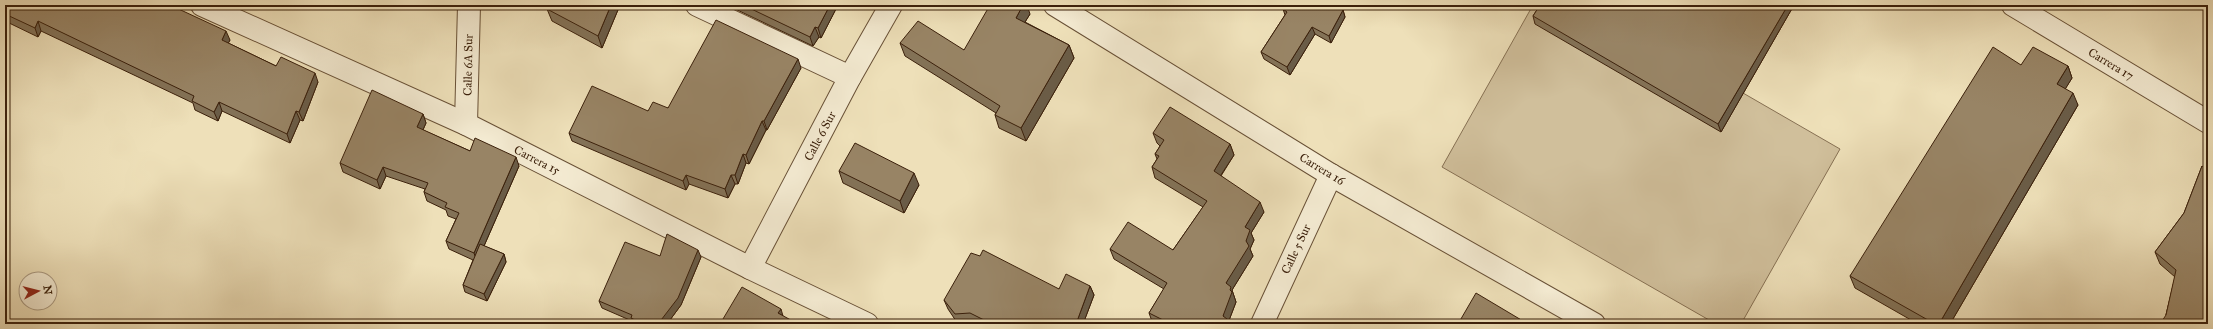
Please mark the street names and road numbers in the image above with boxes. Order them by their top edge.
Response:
street label: Calle 6A Sur [460,33,476,96]
street label: Carrera 17 [2086,45,2136,83]
street label: Calle 6 Sur [801,109,839,163]
street label: Carrera 15 [512,143,563,178]
street label: Carrera 16 [1297,150,1348,188]
street label: Calle 5 Sur [1278,221,1314,276]

